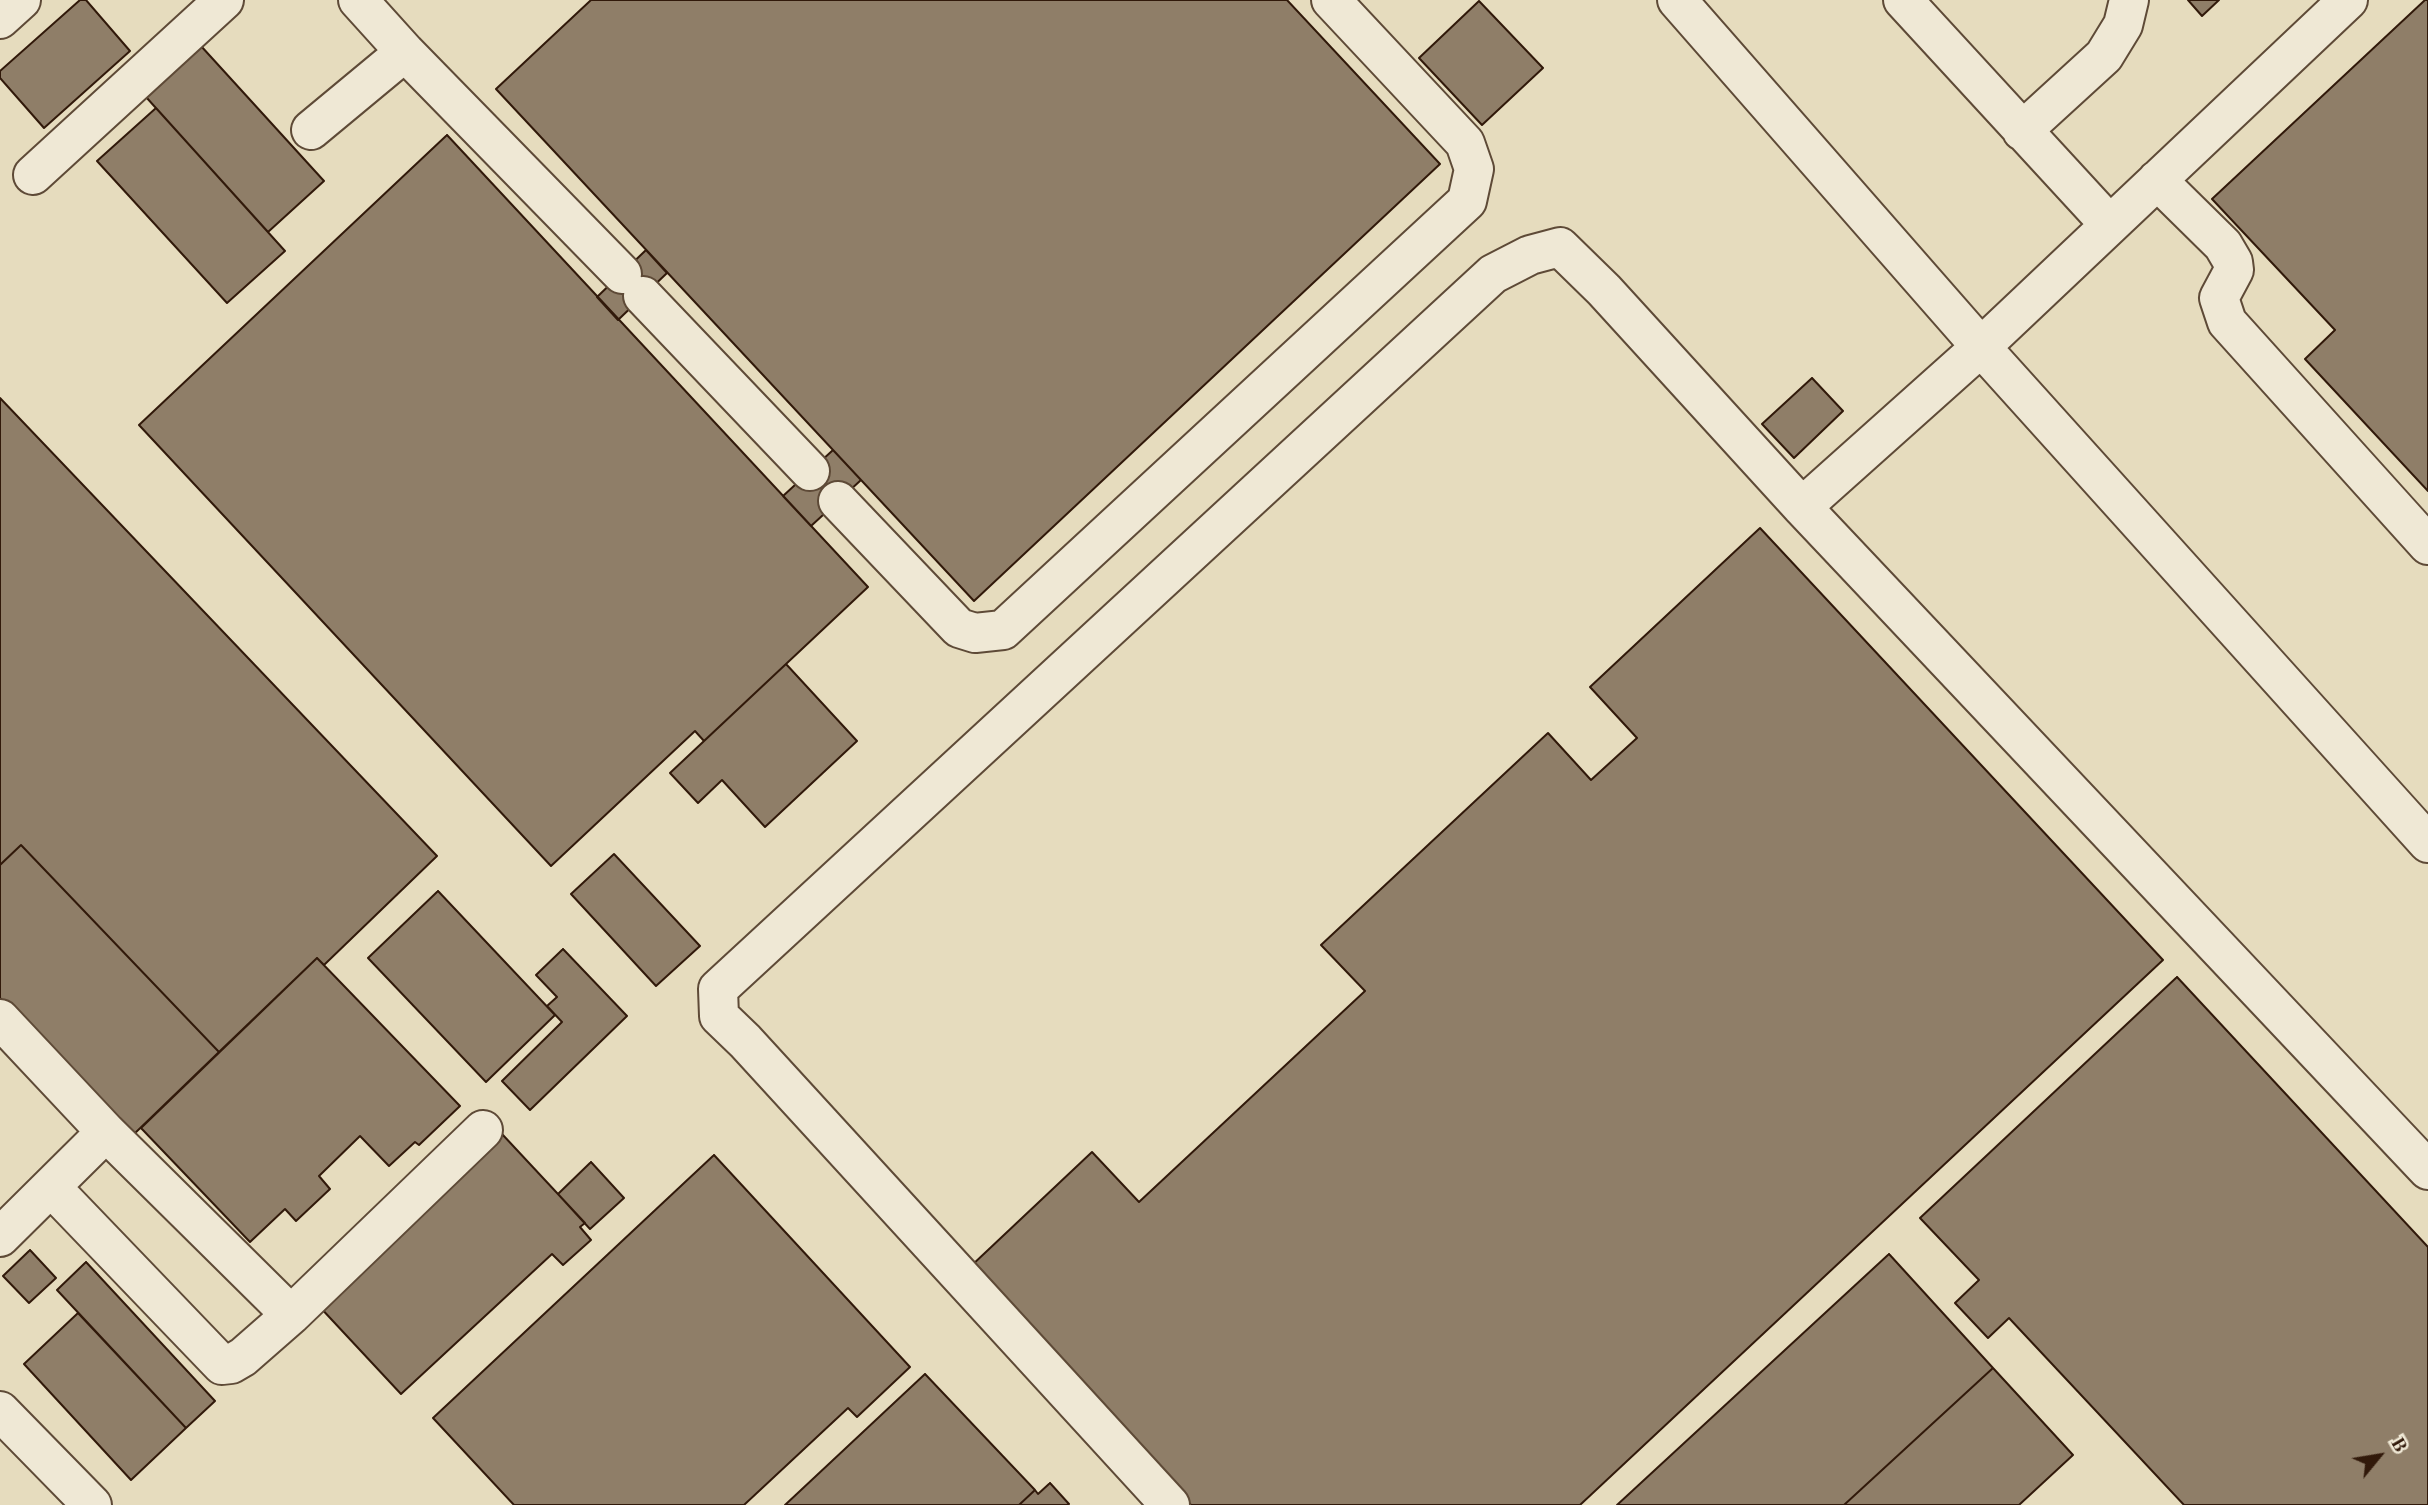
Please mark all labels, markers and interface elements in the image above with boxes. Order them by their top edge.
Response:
north arrow [2344,1421,2414,1491]
text: B [2386,1435,2409,1456]

